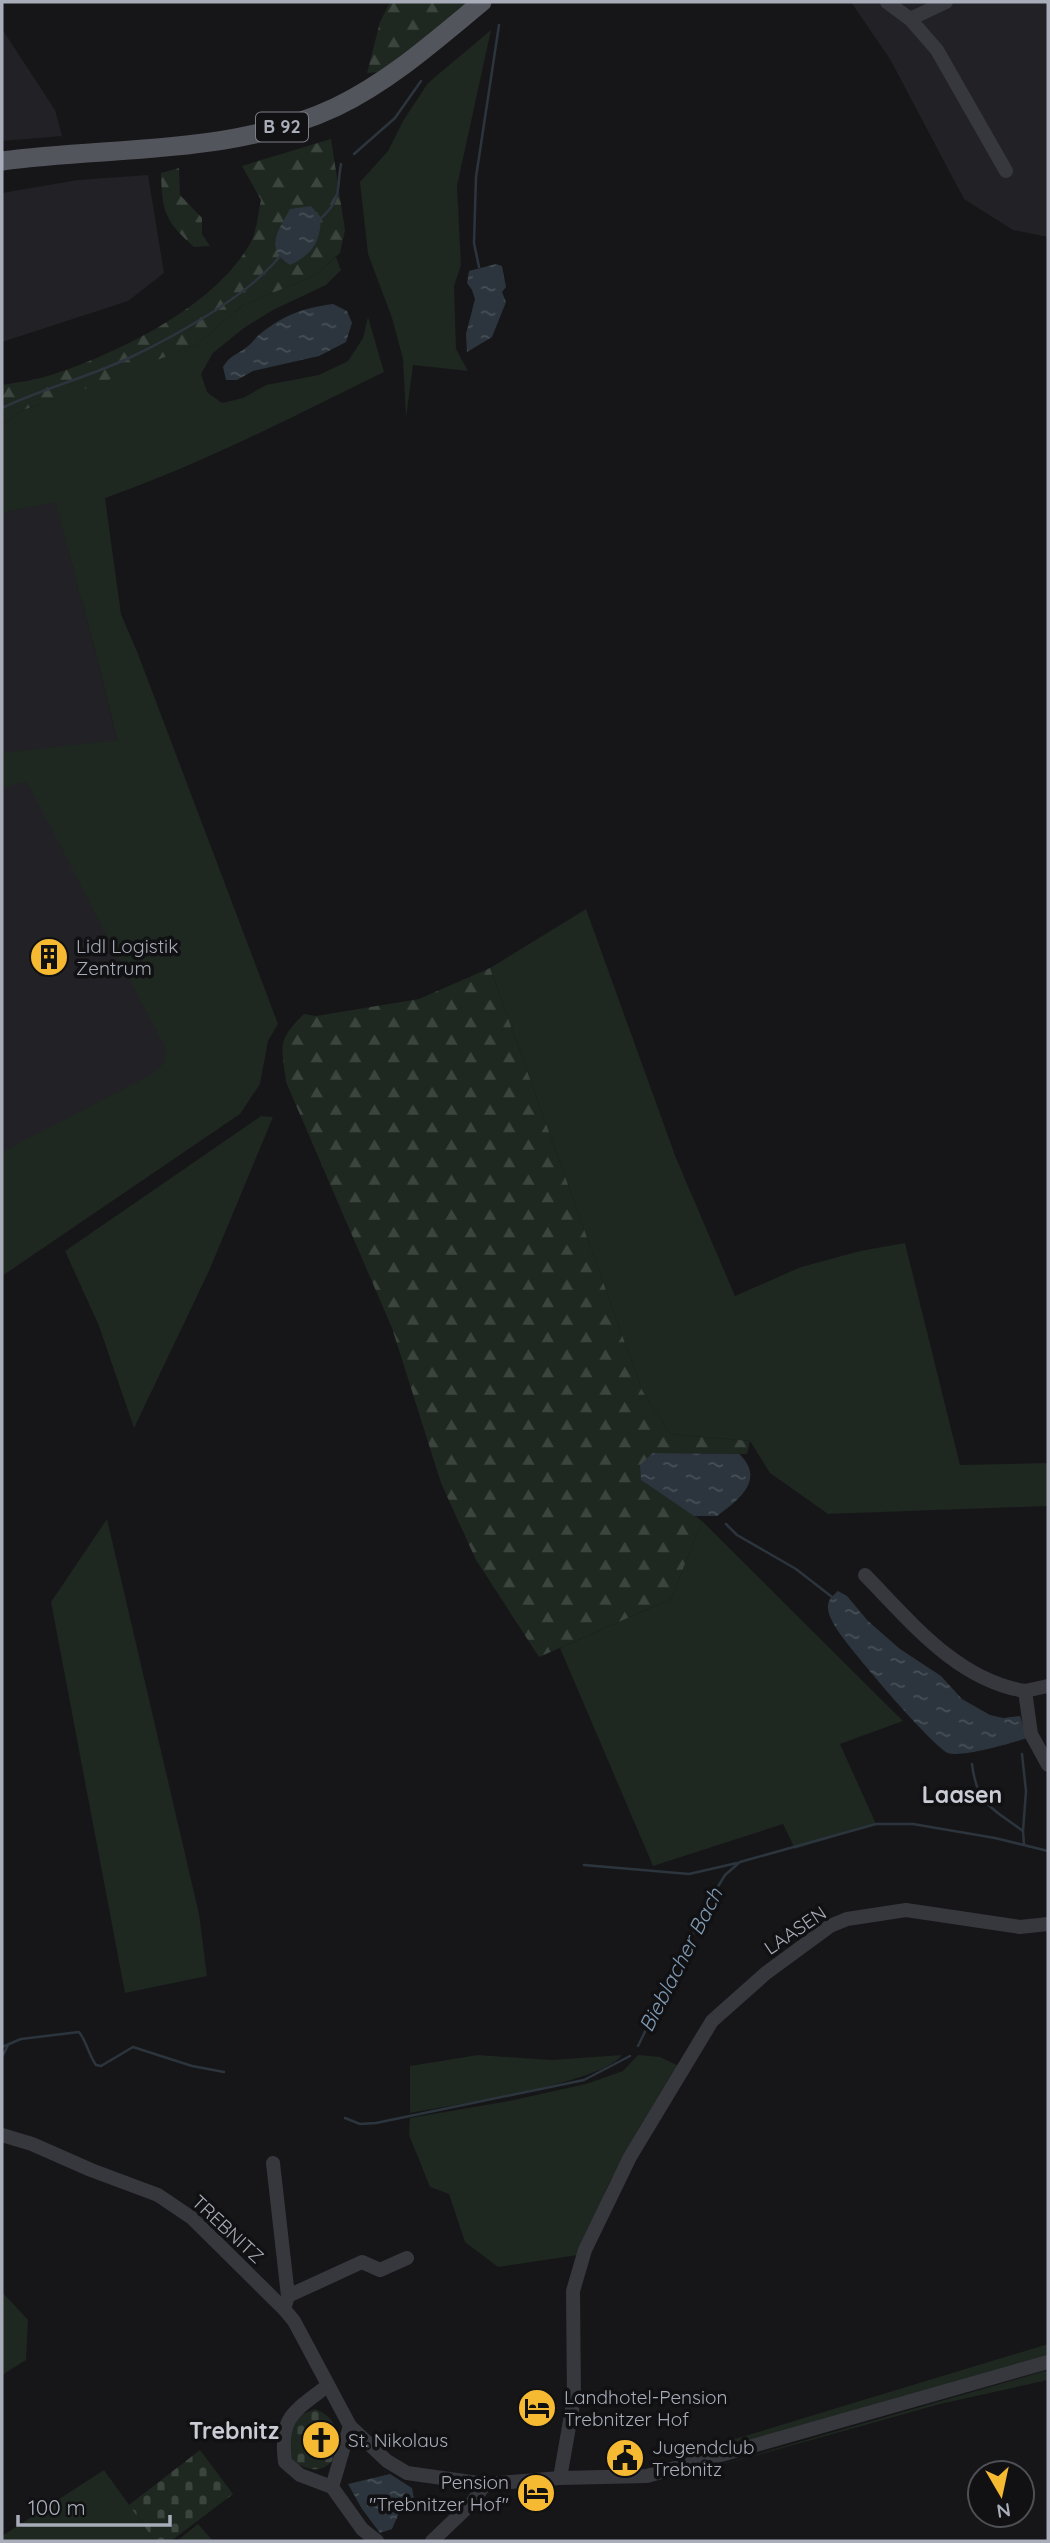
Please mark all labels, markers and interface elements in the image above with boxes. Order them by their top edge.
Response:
road number: B 92 [256,112,308,142]
place label: Lidl Logistik Zentrum [76,934,178,980]
building icon: Lidl Logistik Zentrum [28,936,70,978]
district label: Laasen [922,1780,1002,1809]
water label: Bieblacher Bach [633,1882,728,2036]
street label: LAASEN [759,1900,831,1960]
street label: TREBNITZ [187,2190,269,2268]
place label: Landhotel-Pension Trebnitzer Hof [564,2385,728,2431]
hotel icon: Landhotel-Pension Trebnitzer Hof [516,2387,558,2429]
district label: Trebnitz [189,2416,279,2445]
church icon: St. Nikolaus [300,2419,342,2461]
place label: St. Nikolaus [348,2428,448,2452]
place label: Jugendclub Trebnitz [652,2435,755,2481]
public building icon: Jugendclub Trebnitz [604,2437,646,2479]
north arrow [966,2459,1036,2529]
place label: Pension "Trebnitzer Hof" [369,2470,509,2516]
hotel icon: Pension "Trebnitzer Hof" [515,2472,557,2514]
scale bar [18,2484,170,2528]
text: 100 m [28,2494,86,2520]
text: N [995,2498,1012,2524]

